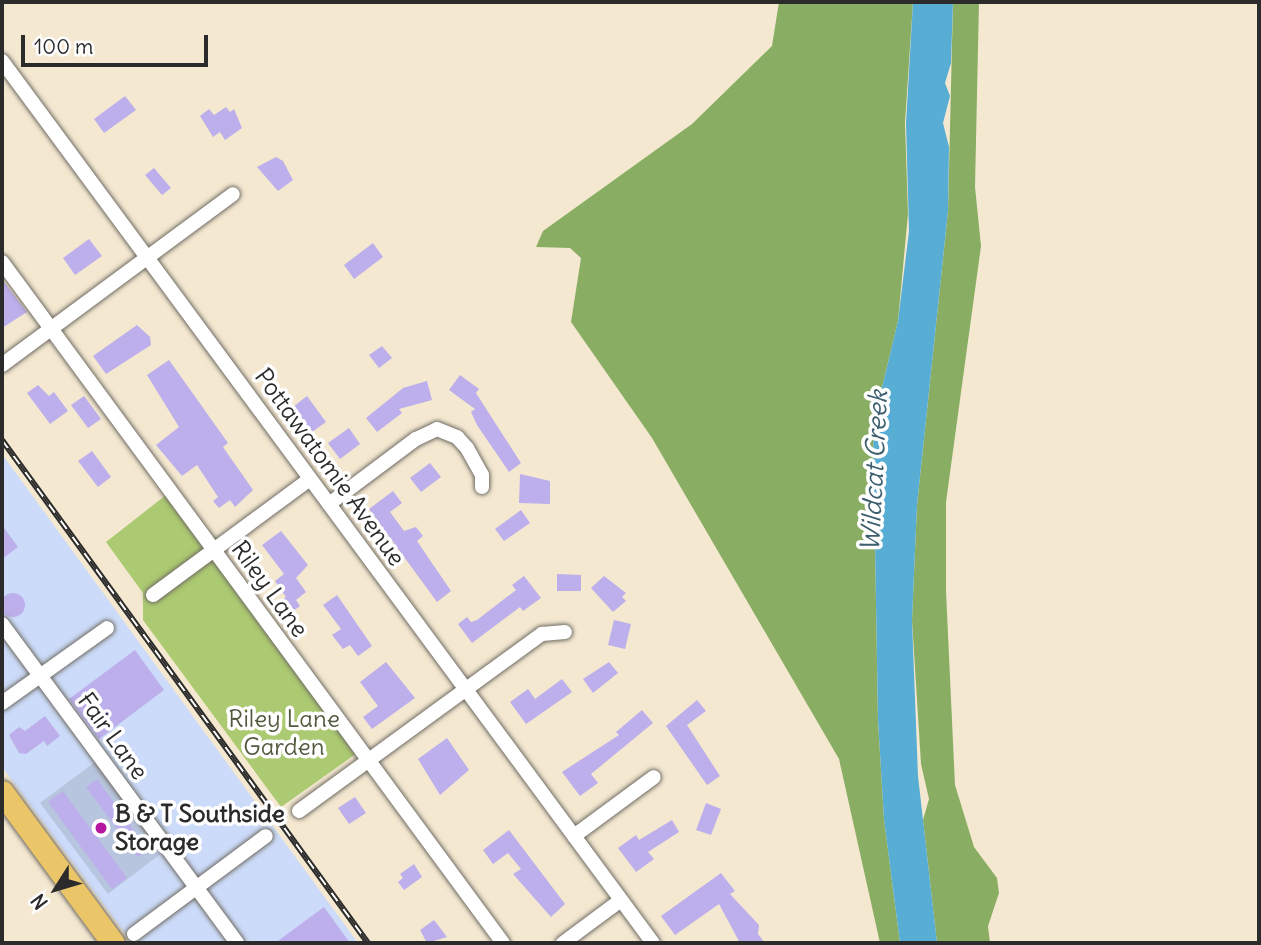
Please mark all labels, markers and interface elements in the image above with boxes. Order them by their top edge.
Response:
scale bar [24,21,212,65]
text: 100 m [34,33,93,60]
street label: Pottawatomie Avenue [249,363,411,571]
water label: Wildcat Creek [854,390,894,552]
street label: Riley Lane [226,535,314,643]
street label: Fair Lane [72,687,154,785]
park label: Riley Lane Garden [228,705,340,761]
place label: B & T Southside Storage [115,800,285,856]
marker: B & T Southside Storage [93,820,109,836]
north arrow [21,854,91,924]
text: N [26,889,53,914]

